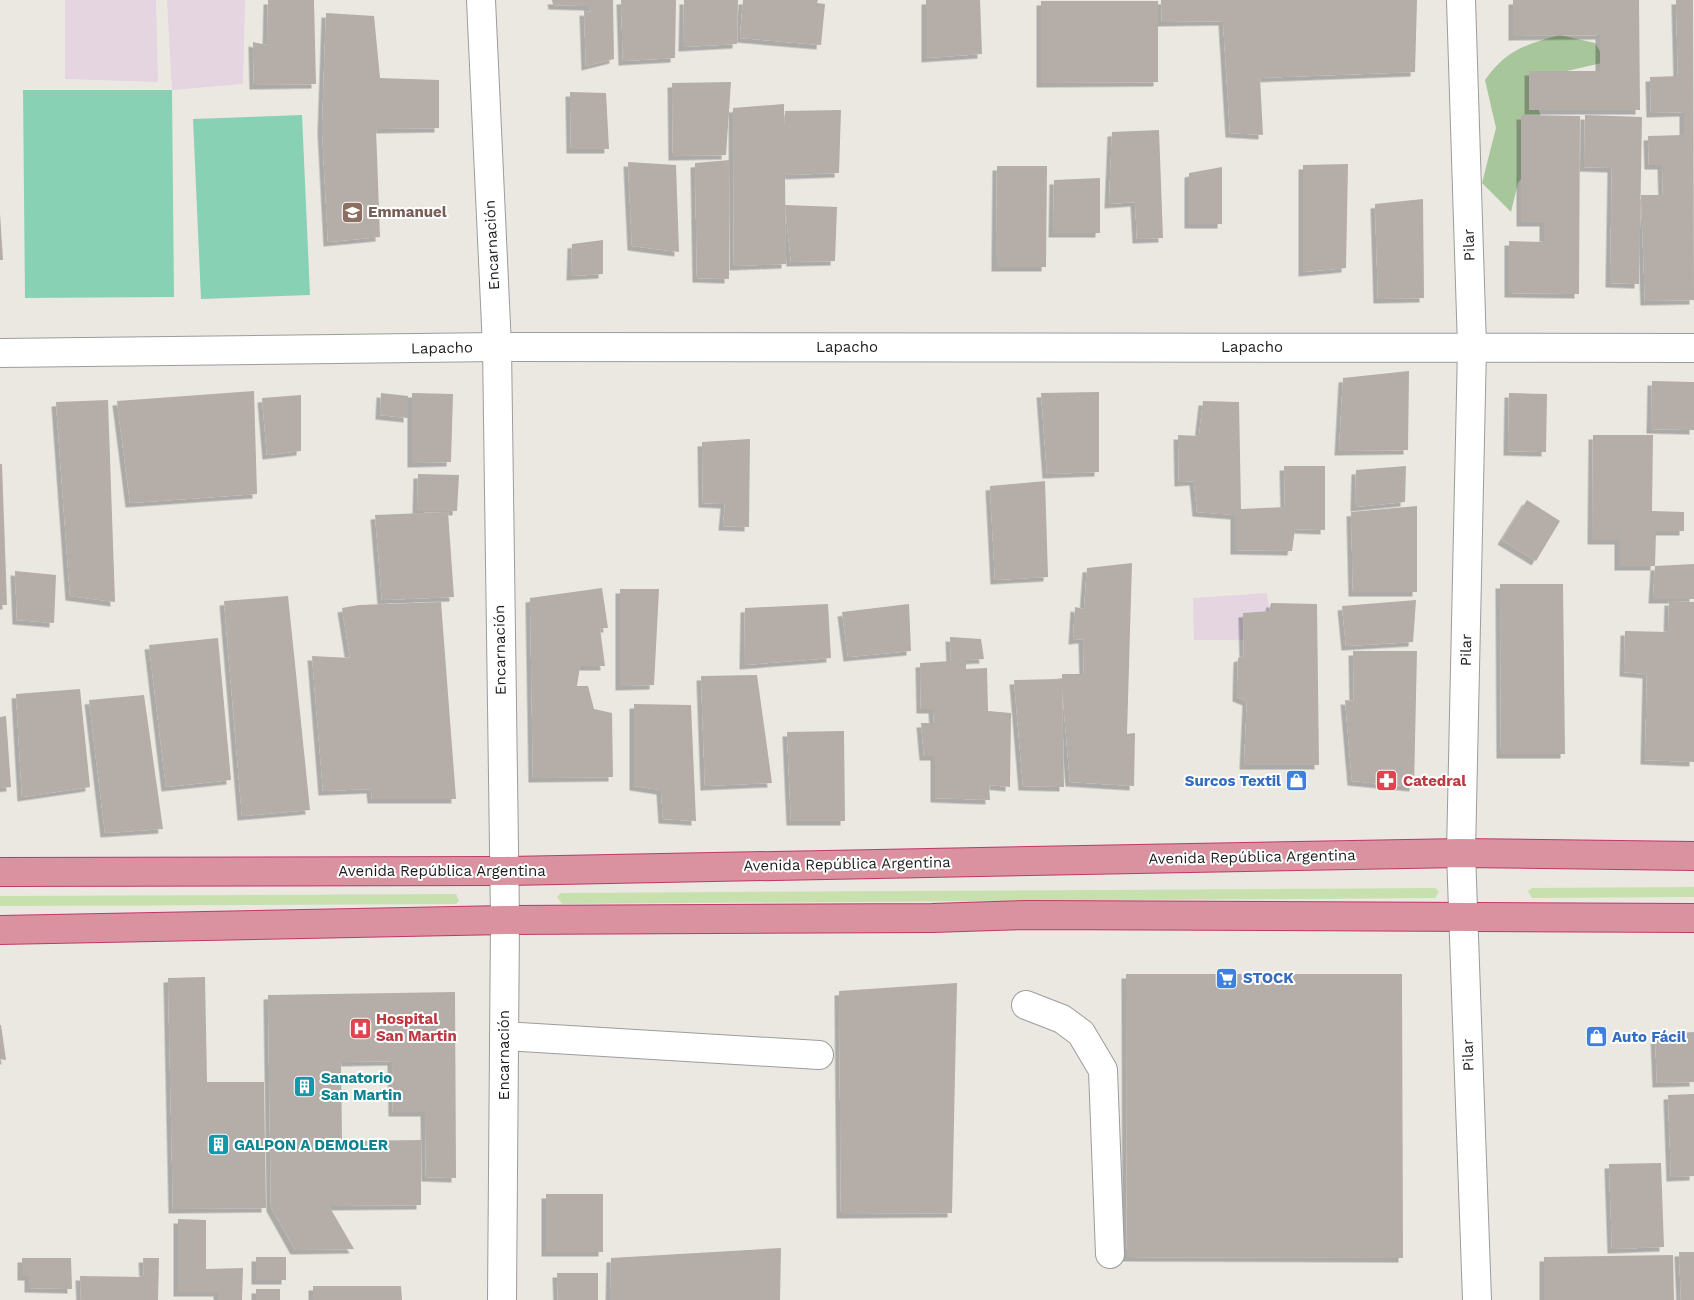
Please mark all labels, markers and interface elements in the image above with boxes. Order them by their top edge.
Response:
street label: Encarnación [481,199,503,291]
school or university icon: Emmanuel [340,200,364,224]
place label: Emmanuel [368,203,447,221]
street label: Pilar [1459,229,1479,261]
street label: Lapacho [411,338,473,358]
street label: Lapacho [816,338,878,356]
street label: Lapacho [1221,338,1283,356]
street label: Encarnación [490,605,510,695]
street label: Pilar [1457,634,1475,666]
shop icon: Surcos Textil [1285,769,1309,793]
pharmacy icon: Catedral [1375,769,1399,793]
place label: Surcos Textil [1185,772,1281,790]
place label: Catedral [1403,772,1466,790]
street label: Avenida República Argentina [1148,846,1356,868]
street label: Avenida República Argentina [743,853,951,875]
street label: Avenida República Argentina [338,862,546,880]
supermarket icon: STOCK [1215,966,1239,990]
place label: STOCK [1243,969,1294,987]
place label: Hospital San Martin [376,1010,457,1045]
street label: Encarnación [495,1010,513,1100]
hospital icon: Hospital San Martin [348,1016,372,1040]
shop icon: Auto Fácil [1584,1025,1608,1049]
place label: Auto Fácil [1612,1028,1686,1046]
street label: Pilar [1458,1039,1478,1071]
place label: Sanatorio San Martin [321,1069,402,1104]
building icon: Sanatorio San Martin [293,1075,317,1099]
building icon: GALPON A DEMOLER [206,1133,230,1157]
place label: GALPON A DEMOLER [234,1136,389,1154]

